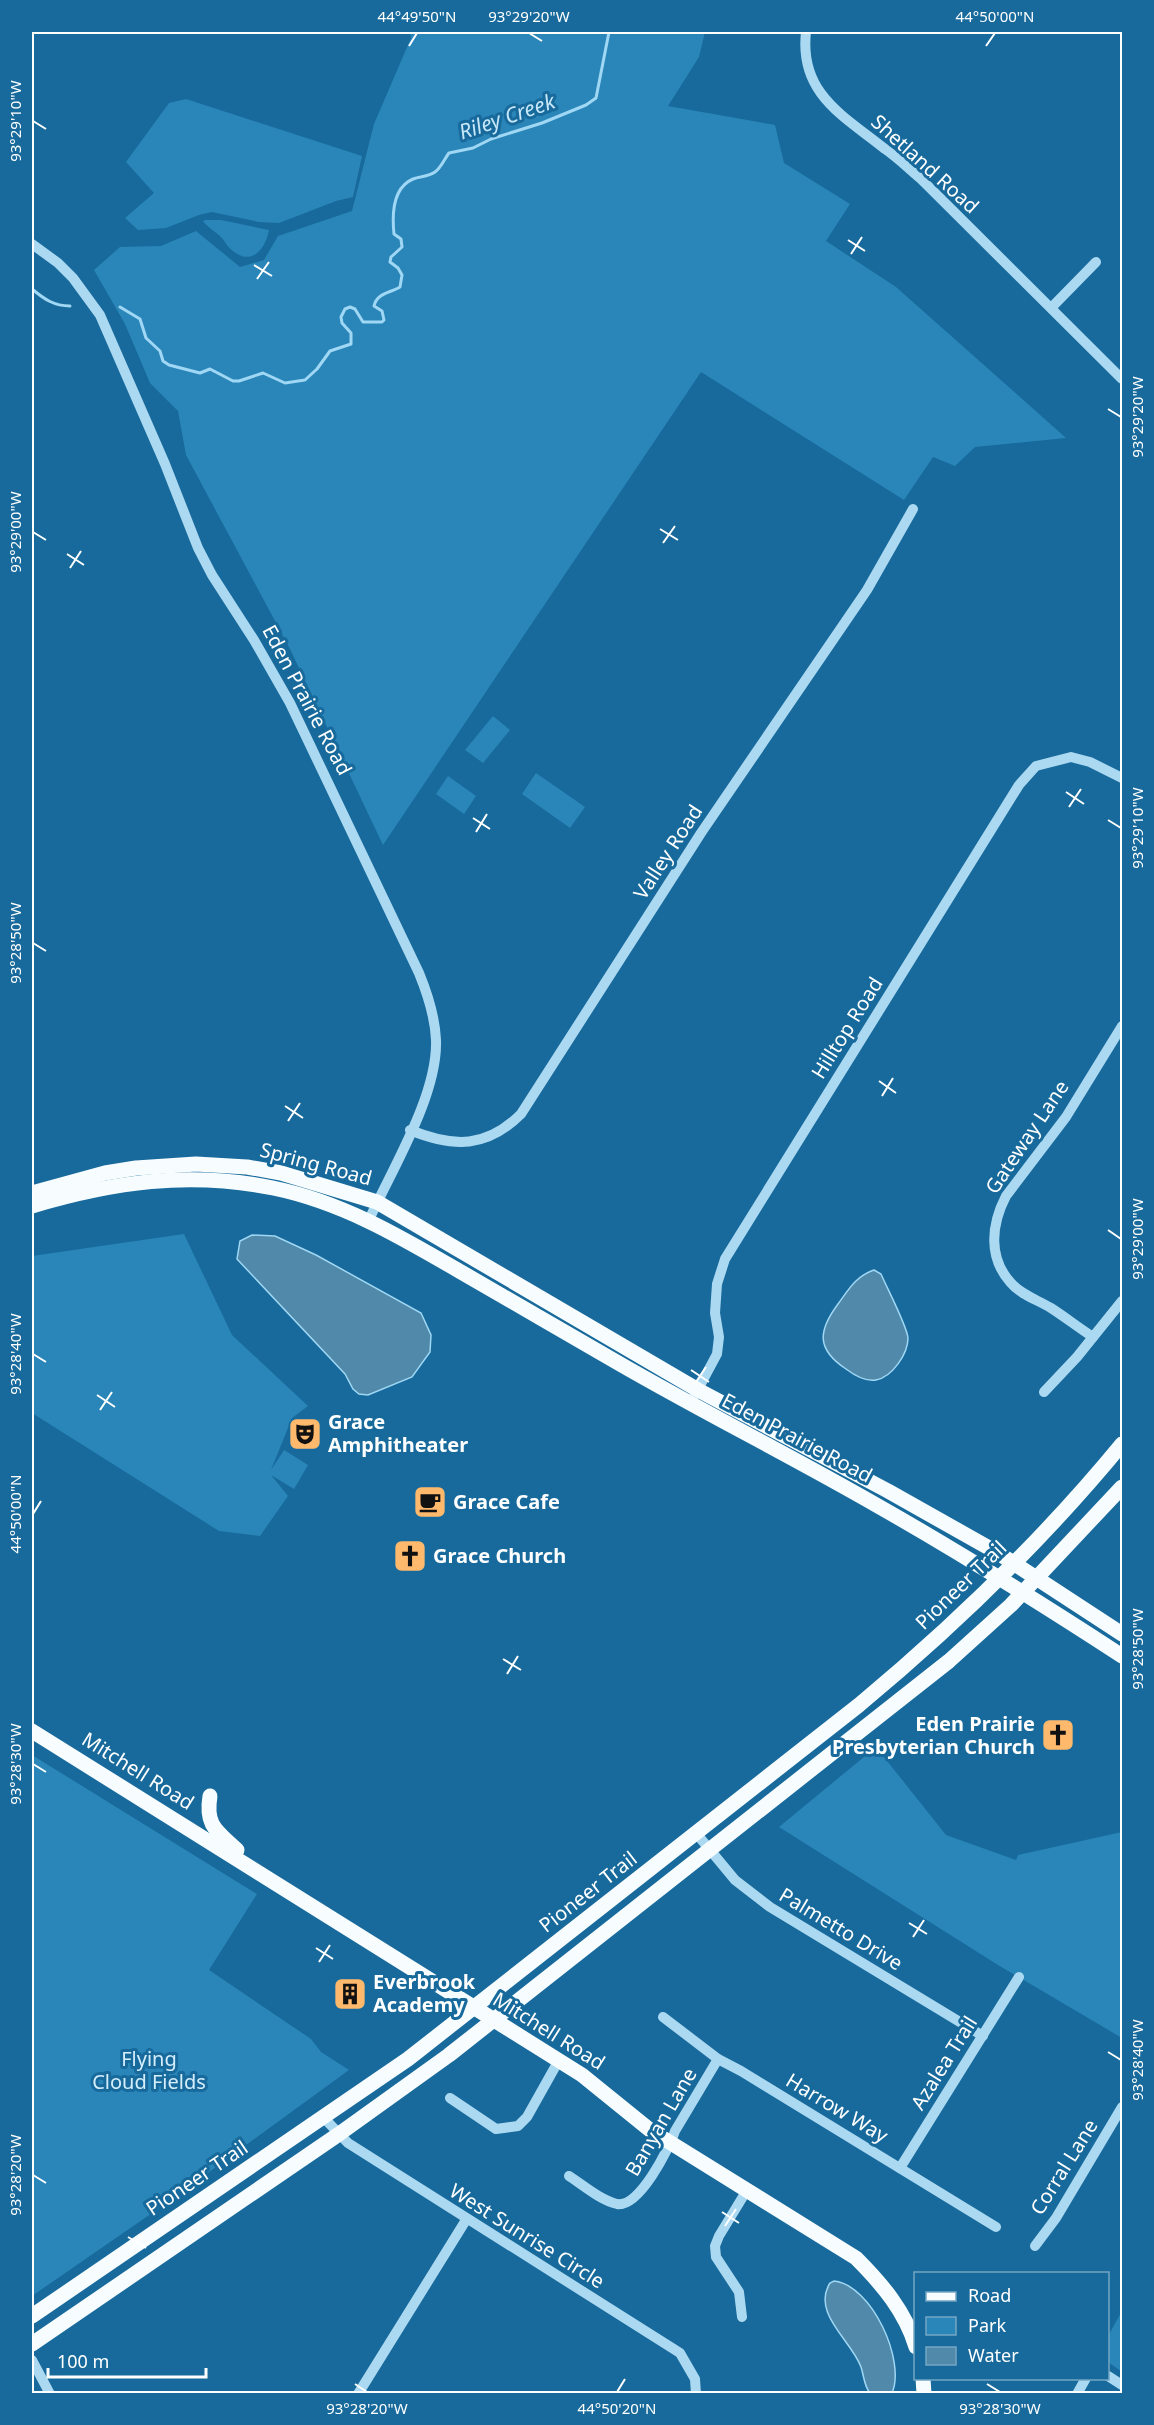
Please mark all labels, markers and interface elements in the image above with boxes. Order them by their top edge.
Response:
text: 44°49'50"N [378,6,456,26]
text: 93°29'20"W [488,6,570,26]
text: 44°50'00"N [956,6,1034,26]
text: 93°29'10"W [5,80,25,162]
water label: Riley Creek [455,86,560,146]
street label: Shetland Road [866,108,985,219]
text: 93°29'20"W [1127,376,1147,458]
text: 93°29'00"W [5,491,25,573]
street label: Eden Prairie Road [256,620,358,780]
text: 93°29'10"W [1127,787,1147,869]
street label: Valley Road [627,799,708,904]
text: 93°28'50"W [5,902,25,984]
street label: Hilltop Road [805,972,889,1084]
street label: Gateway Lane [979,1075,1075,1199]
street label: Spring Road [257,1136,375,1191]
text: 93°29'00"W [1127,1198,1147,1280]
text: 93°28'40"W [5,1313,25,1395]
street label: Eden Prairie Road [717,1387,877,1489]
place label: Grace Amphitheater [328,1408,468,1458]
theatre icon: Grace Amphitheater [287,1416,323,1452]
text: 44°50'00"N [5,1475,25,1553]
cafe icon: Grace Cafe [412,1484,448,1520]
place label: Grace Cafe [453,1488,560,1515]
street label: Pioneer Trail [909,1534,1012,1635]
church icon: Grace Church [392,1538,428,1574]
place label: Grace Church [433,1542,566,1569]
text: 93°28'50"W [1127,1608,1147,1690]
place label: Eden Prairie Presbyterian Church [832,1710,1035,1760]
church icon: Eden Prairie Presbyterian Church [1040,1717,1076,1753]
text: 93°28'30"W [5,1723,25,1805]
street label: Mitchell Road [77,1725,199,1816]
street label: Pioneer Trail [533,1845,642,1938]
street label: Palmetto Drive [774,1881,908,1976]
place label: Everbrook Academy [373,1968,476,2018]
building icon: Everbrook Academy [332,1976,368,2012]
street label: Mitchell Road [488,1985,610,2076]
street label: Azalea Trail [904,2011,983,2115]
text: 93°28'40"W [1127,2019,1147,2101]
park label: Flying Cloud Fields [92,2045,206,2095]
street label: Banyan Lane [619,2063,702,2181]
street label: Harrow Way [781,2067,894,2149]
street label: Corral Lane [1024,2114,1104,2220]
text: 93°28'20"W [5,2134,25,2216]
street label: Pioneer Trail [141,2134,253,2222]
street label: West Sunrise Circle [444,2177,610,2294]
legend [914,2272,1109,2380]
text: Road [968,2283,1011,2307]
text: Park [968,2313,1006,2337]
scale bar [48,2341,206,2379]
text: Water [968,2343,1019,2367]
text: 100 m [57,2349,109,2373]
text: 93°28'20"W [326,2398,408,2418]
text: 44°50'20"N [578,2398,656,2418]
text: 93°28'30"W [959,2398,1041,2418]

